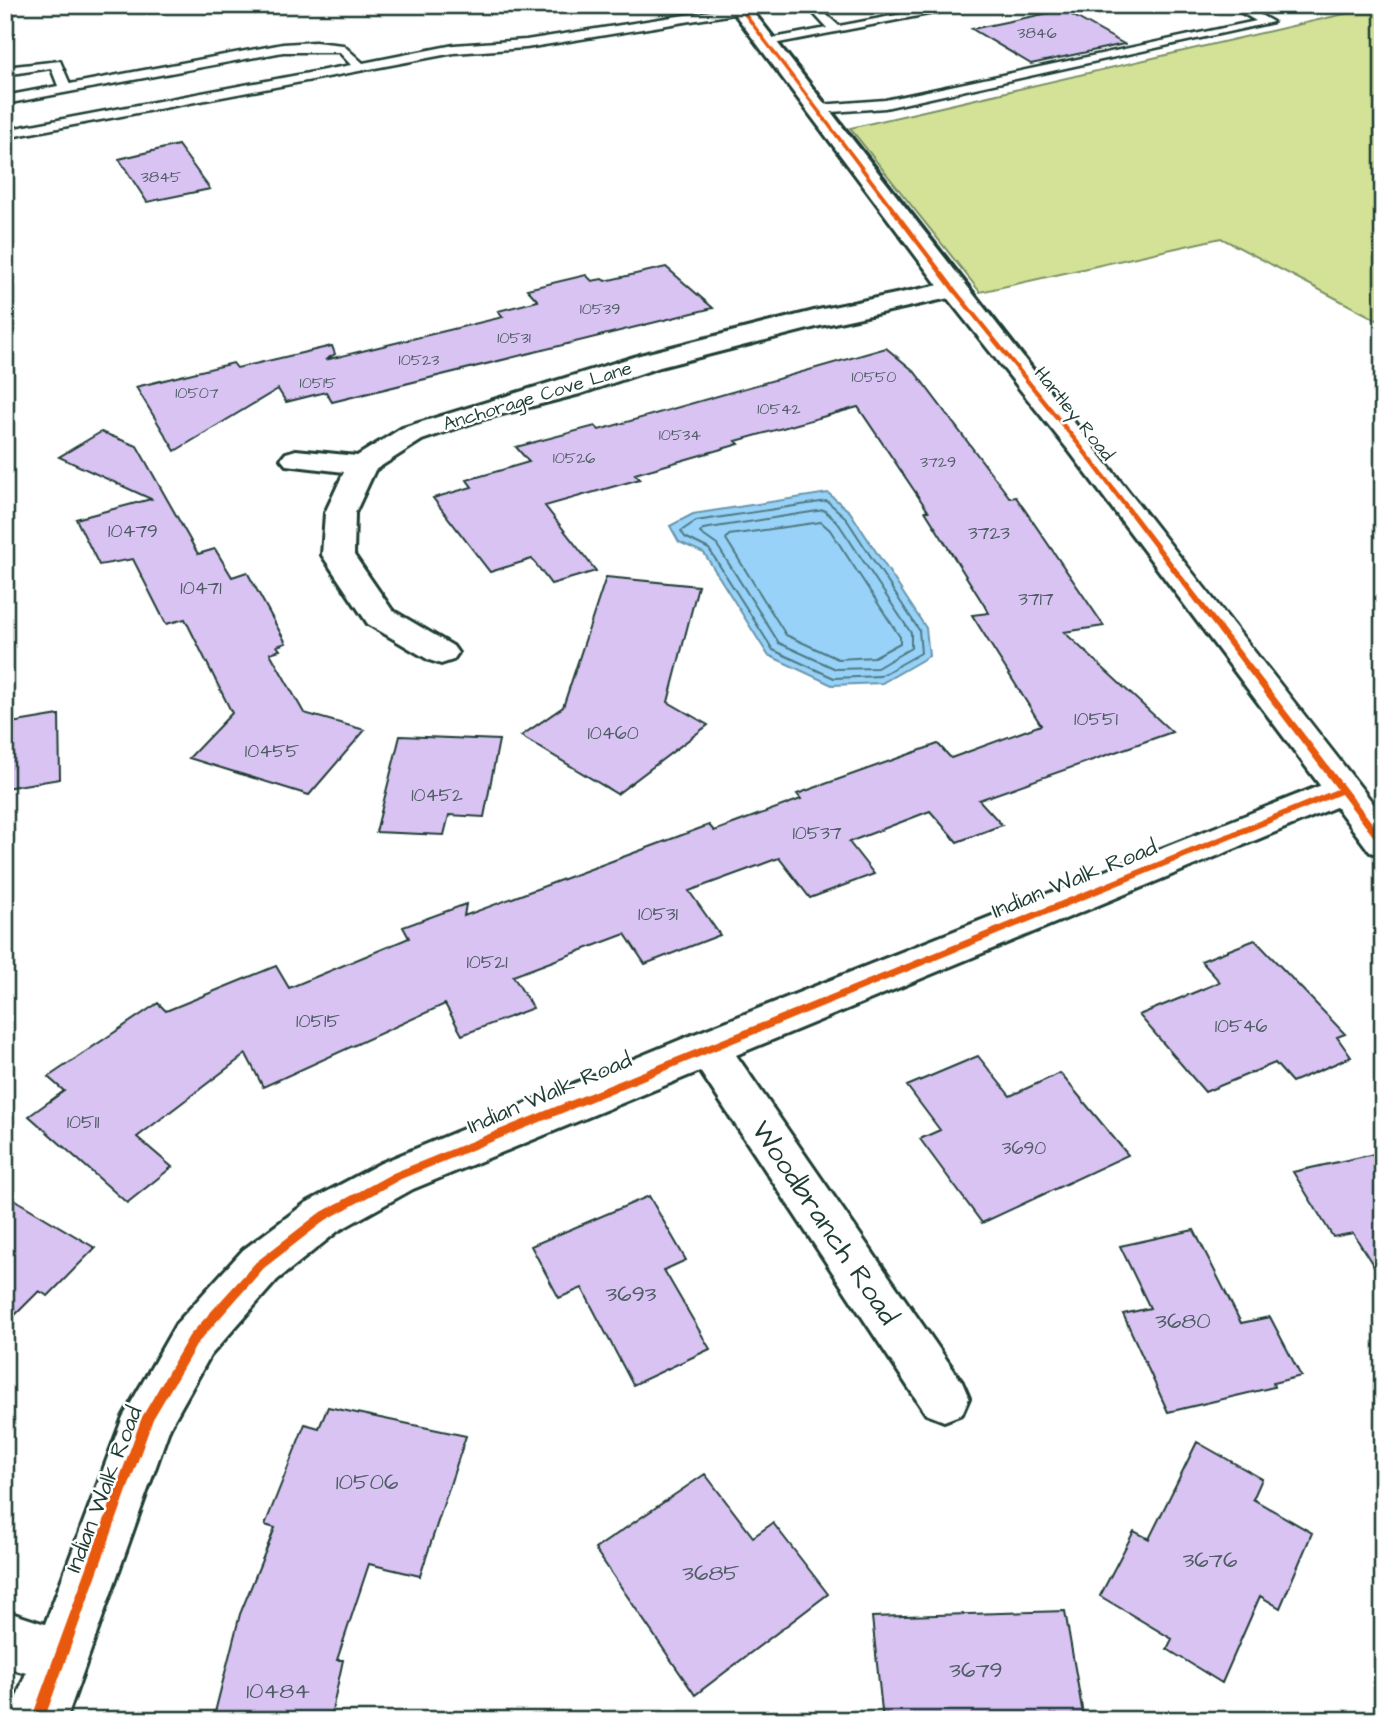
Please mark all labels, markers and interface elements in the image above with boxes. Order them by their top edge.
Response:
house number: 3846 [1017,22,1057,44]
house number: 3845 [141,166,182,188]
house number: 10539 [580,298,620,320]
house number: 10531 [497,327,531,349]
house number: 10523 [399,349,439,371]
street label: Anchorage Cove Lane [440,355,635,439]
street label: Hartley Road [1027,361,1120,468]
house number: 10550 [852,366,896,388]
house number: 10515 [300,372,337,394]
house number: 10507 [175,382,219,404]
house number: 10542 [757,398,801,420]
house number: 10534 [659,424,701,446]
house number: 10526 [553,447,595,469]
house number: 3729 [920,451,956,473]
house number: 10479 [108,518,158,545]
house number: 3723 [968,520,1010,547]
house number: 10471 [180,575,222,602]
house number: 3717 [1018,586,1054,613]
house number: 10551 [1074,706,1118,733]
house number: 10460 [587,720,639,747]
house number: 10455 [245,738,300,765]
house number: 10452 [411,782,463,809]
house number: 10537 [792,820,842,847]
street label: Indian Walk Road [987,831,1162,927]
house number: 10531 [638,901,679,928]
house number: 10521 [466,949,508,976]
house number: 10515 [296,1008,340,1035]
house number: 10546 [1215,1013,1267,1040]
street label: Indian Walk Road [462,1044,637,1142]
house number: 10511 [67,1109,100,1136]
street label: Woodbranch Road [742,1113,908,1333]
house number: 3690 [1002,1135,1046,1162]
house number: 3693 [606,1278,657,1310]
house number: 3680 [1155,1305,1211,1337]
street label: Indian Walk Road [57,1401,150,1577]
house number: 10506 [336,1466,398,1498]
house number: 3676 [1183,1544,1237,1576]
house number: 3685 [682,1557,740,1589]
house number: 3679 [949,1654,1003,1686]
house number: 10484 [246,1675,310,1707]

